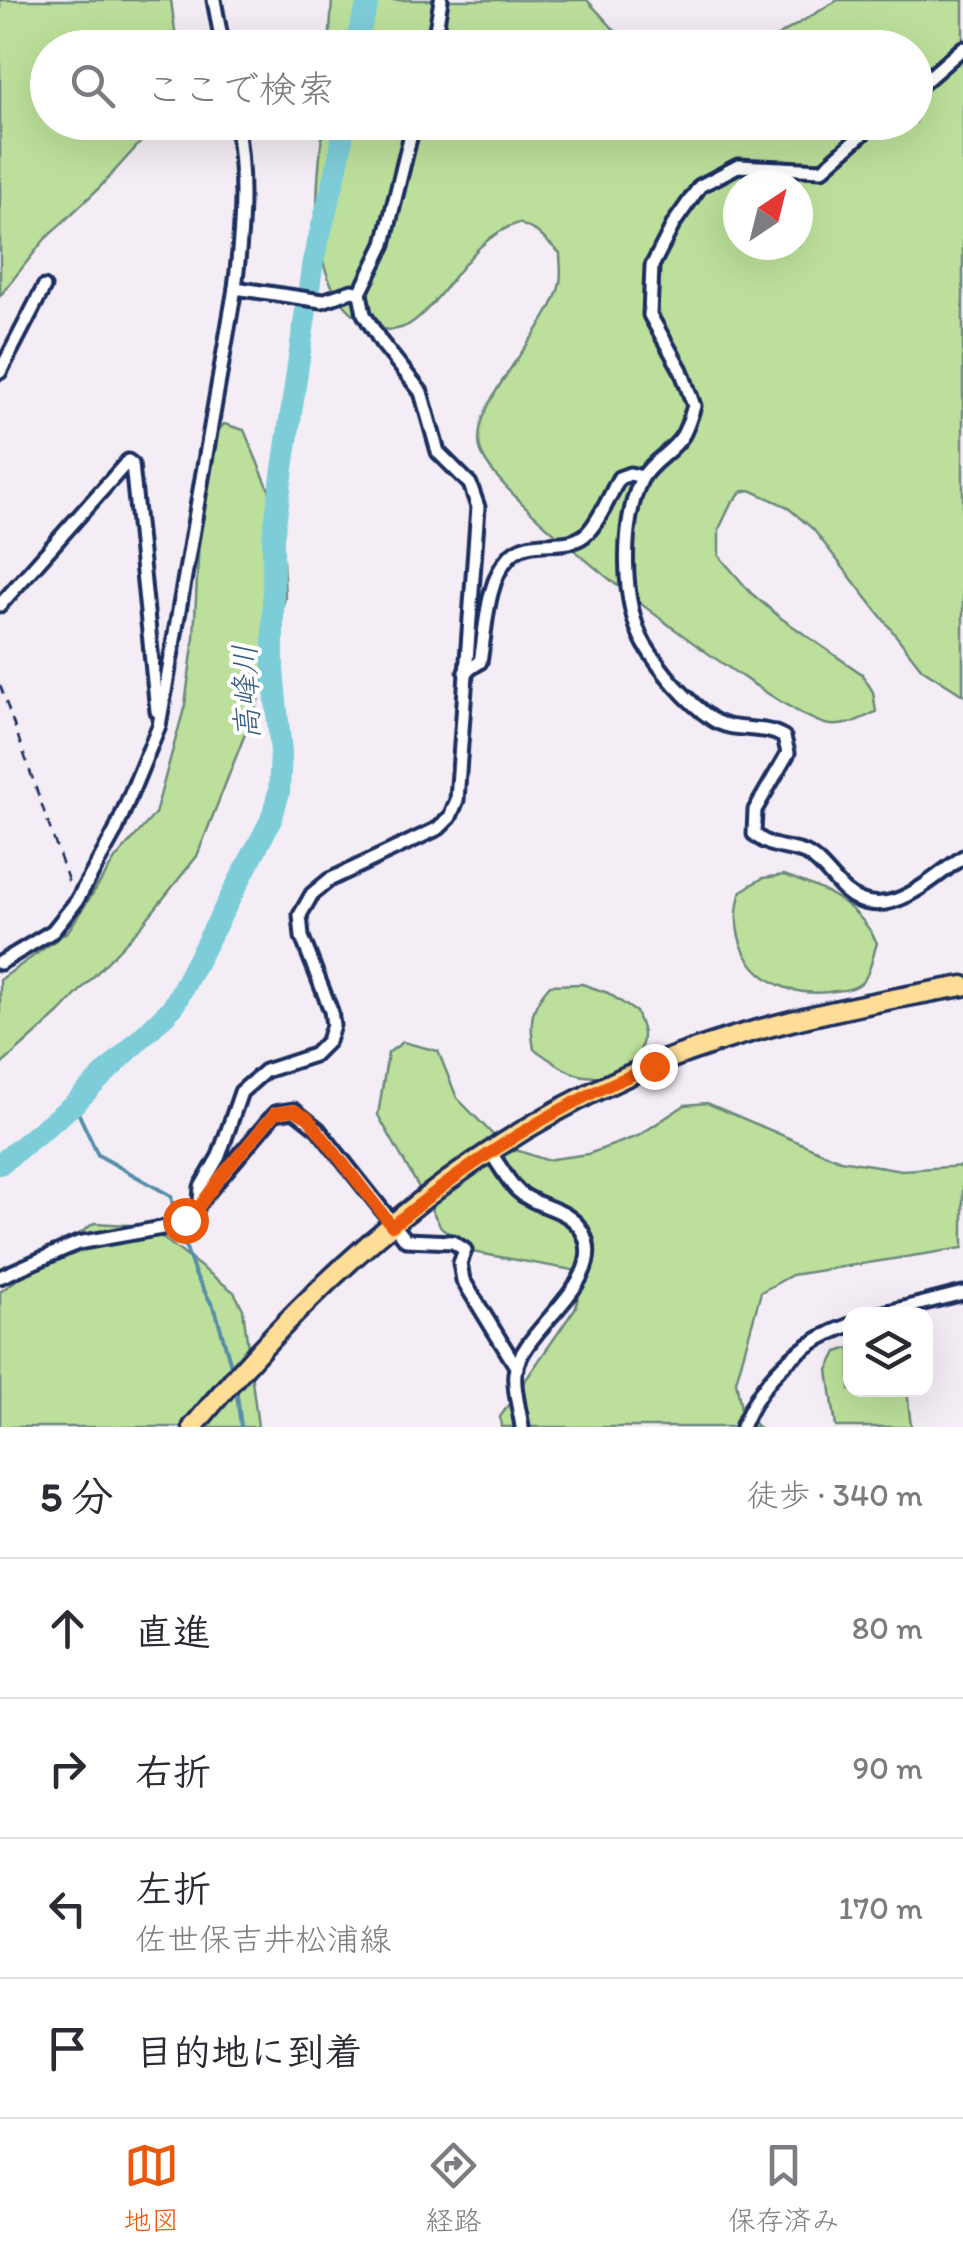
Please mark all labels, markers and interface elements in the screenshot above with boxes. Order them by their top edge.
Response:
search box [30,30,933,140]
icon: search [65,58,120,113]
text: ここで検索 [145,66,335,112]
north arrow [723,170,813,260]
water label: 高峰川 [225,643,267,741]
route end [632,1044,678,1090]
route start [163,1198,209,1244]
map controls [843,1307,933,1397]
button: layers [843,1307,933,1397]
text: 5 分 [40,1471,114,1522]
text: 徒歩 · 340 m [746,1476,923,1514]
icon: ahead [40,1601,95,1656]
text: 直進 [135,1609,211,1655]
text: 80 m [852,1609,923,1647]
icon: right [40,1741,95,1796]
text: 右折 [135,1749,211,1795]
text: 90 m [852,1749,923,1787]
text: 左折 [135,1866,211,1912]
icon: left [40,1881,95,1936]
text: 170 m [838,1889,923,1927]
text: 佐世保吉井松浦線 [135,1920,391,1958]
icon: arrive [40,2021,95,2076]
text: 目的地に到着 [135,2029,363,2075]
tab: 地図 [123,2138,179,2238]
tab: 経路 [425,2138,482,2238]
tab: 保存済み [728,2138,840,2238]

